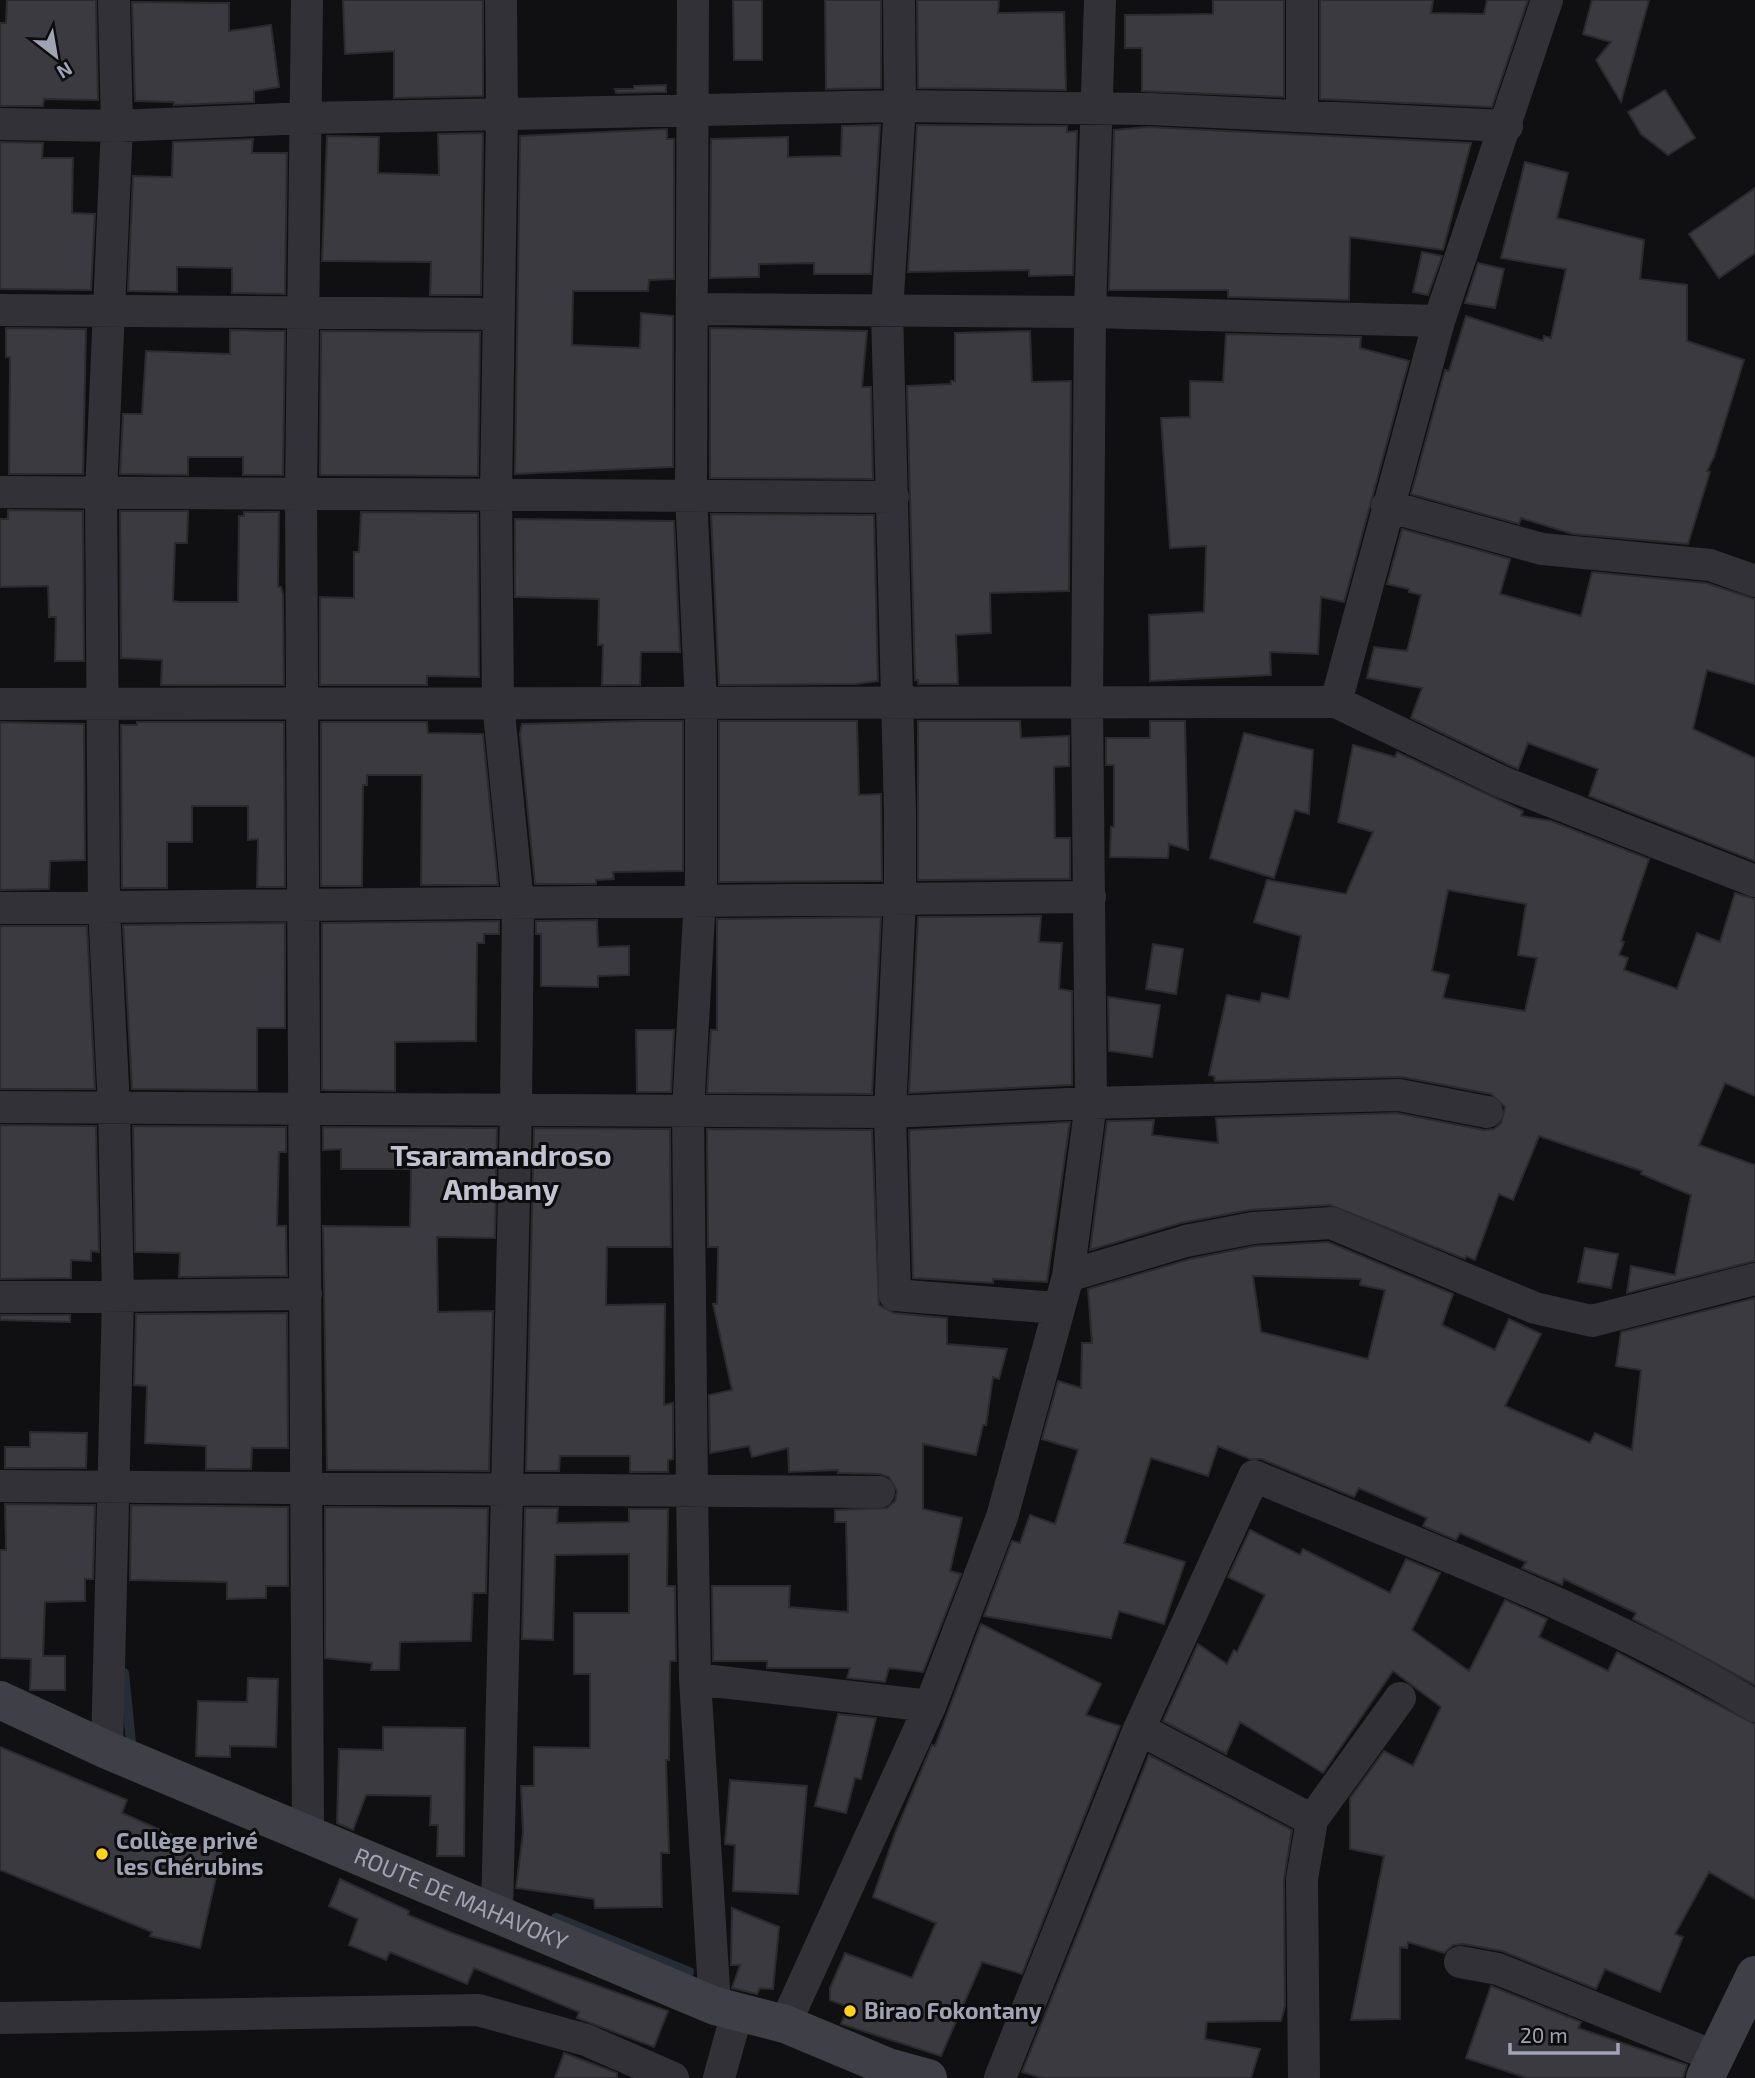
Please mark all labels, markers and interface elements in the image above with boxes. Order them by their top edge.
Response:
north arrow [21,21,91,91]
text: N [53,58,77,84]
district label: Tsaramandroso Ambany [390,1136,612,1207]
place label: Collège privé les Chérubins [116,1826,264,1880]
street label: ROUTE DE MAHAVOKY [350,1841,572,1955]
marker: Collège privé les Chérubins [94,1846,110,1862]
place label: Birao Fokontany [864,1996,1042,2024]
marker: Birao Fokontany [842,2003,858,2019]
scale bar [1510,2011,1618,2056]
text: 20 m [1520,2022,1568,2047]

